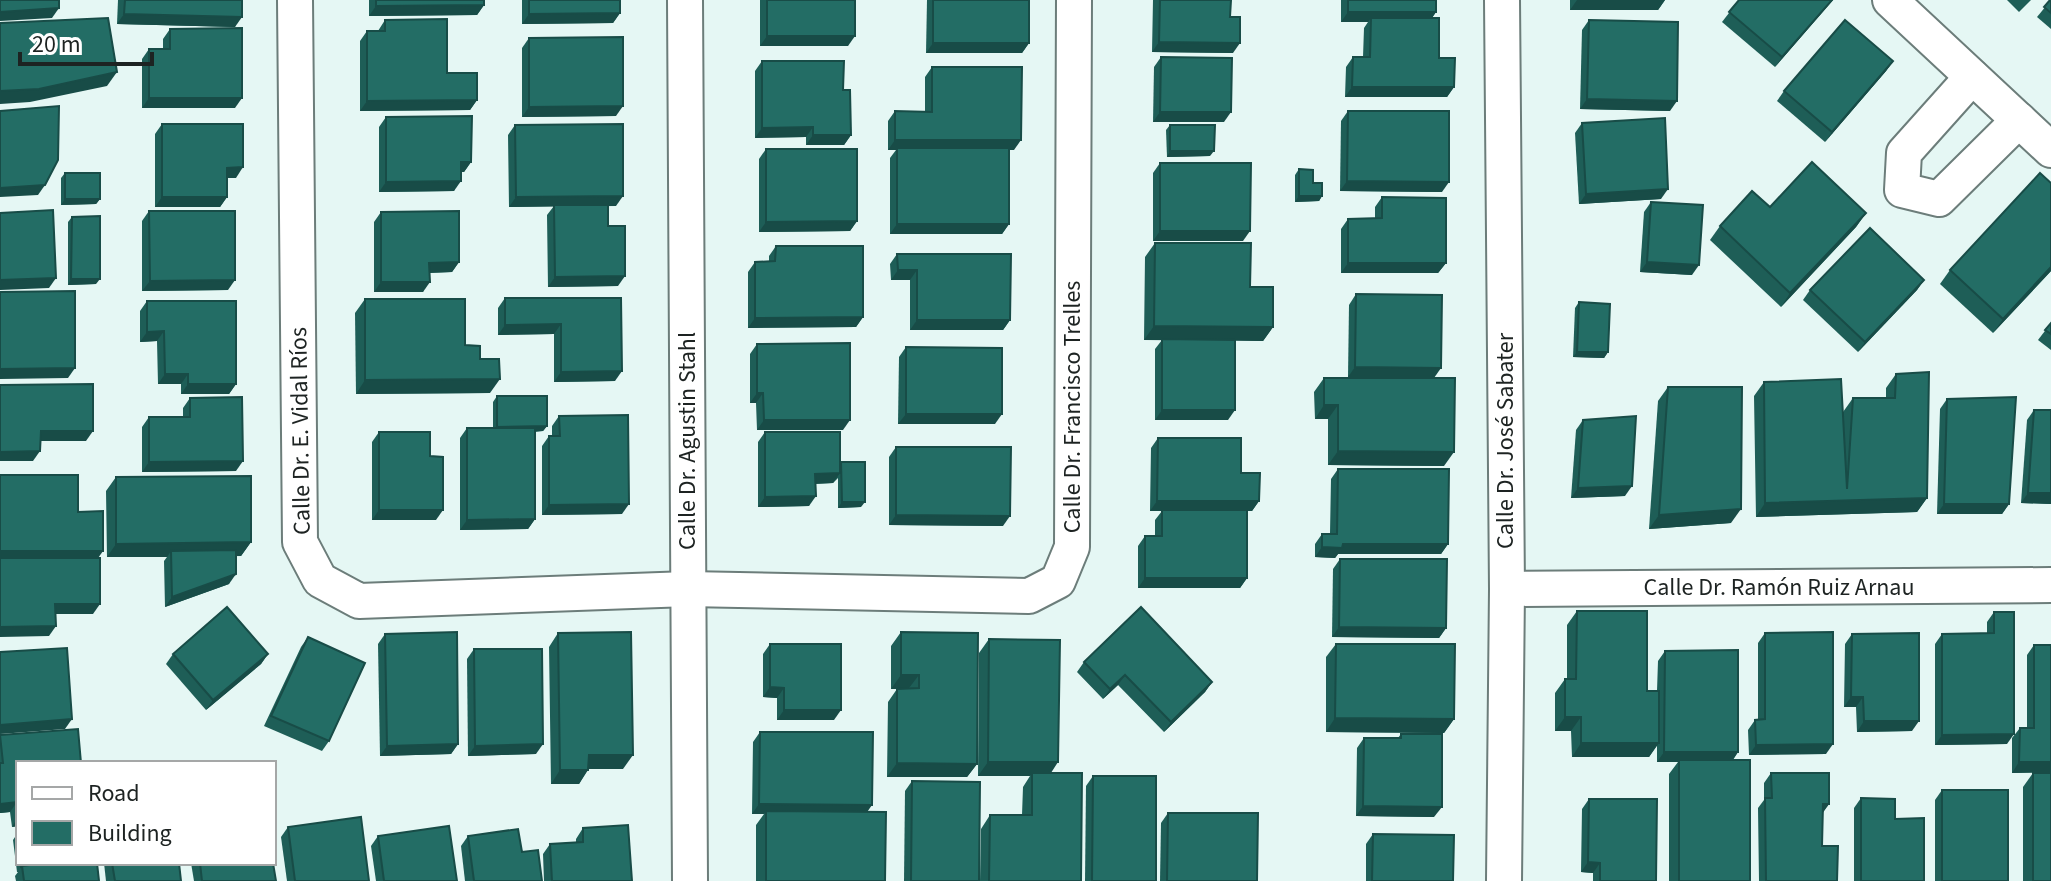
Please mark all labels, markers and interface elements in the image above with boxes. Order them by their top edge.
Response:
scale bar [20,16,152,66]
text: 20 m [32,27,81,62]
street label: Calle Dr. Francisco Trelles [1055,281,1090,533]
street label: Calle Dr. E. Vidal Ríos [281,327,320,535]
street label: Calle Dr. Agustin Stahl [670,332,705,550]
street label: Calle Dr. José Sabater [1488,332,1523,549]
street label: Calle Dr. Ramón Ruiz Arnau [1644,570,1915,605]
legend [16,761,276,865]
text: Road [88,776,140,811]
text: Building [88,816,172,851]

